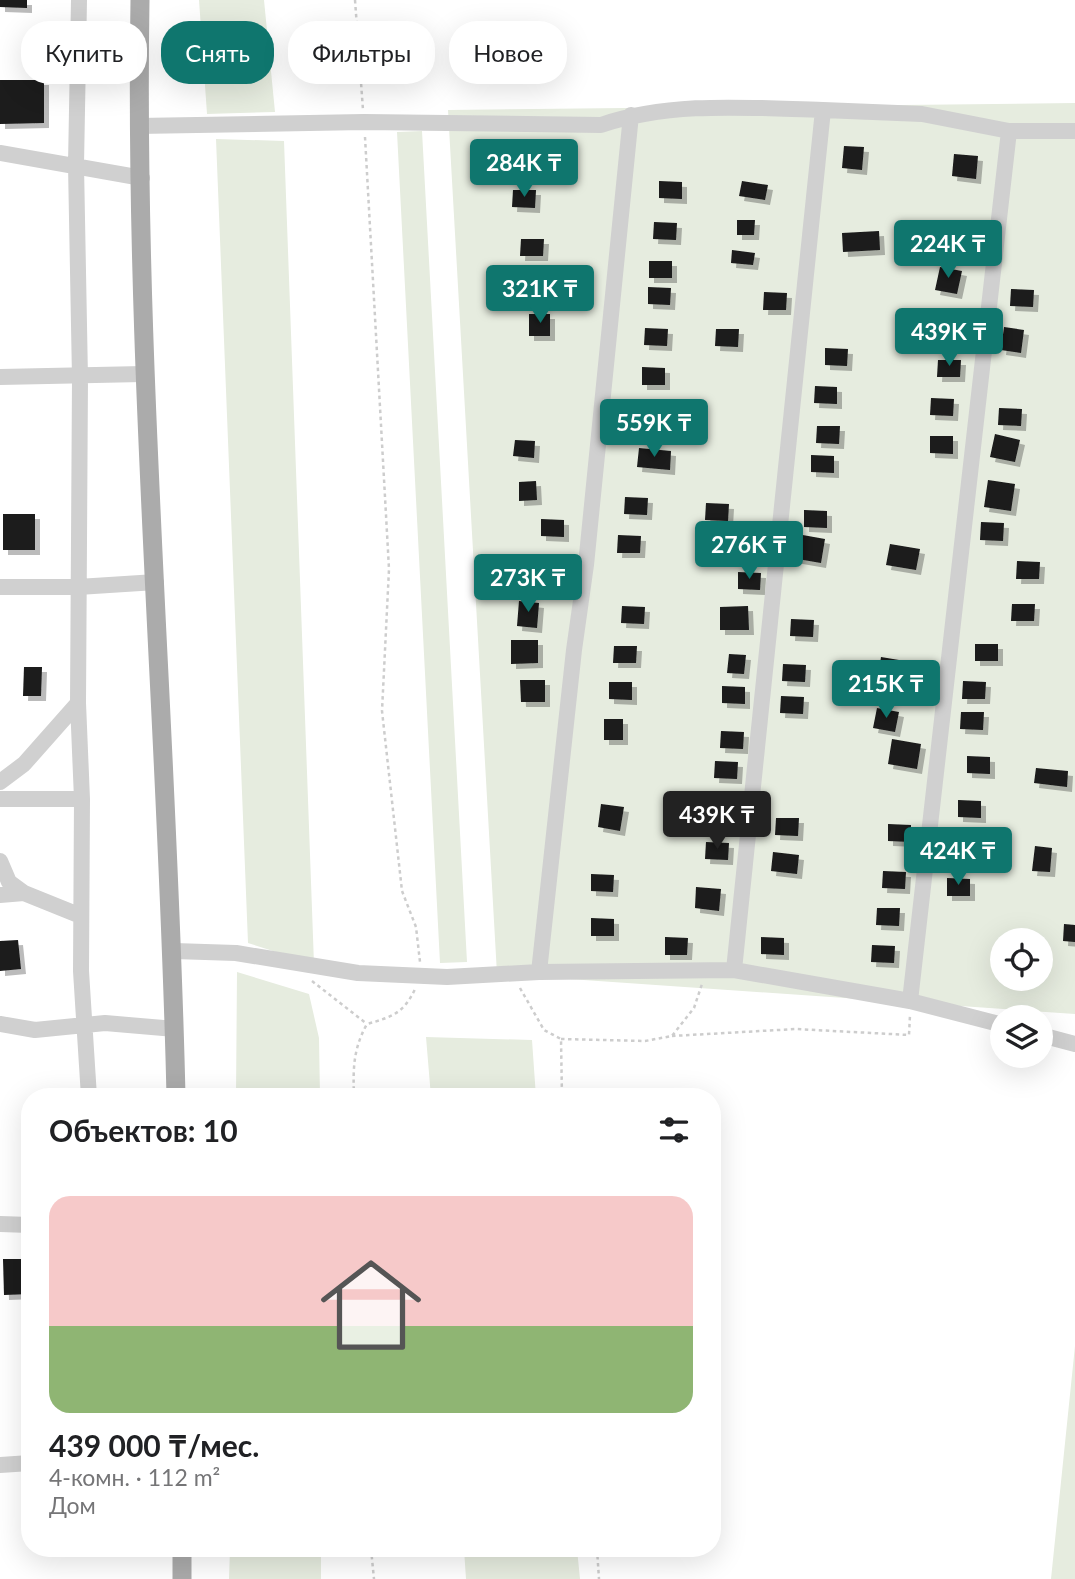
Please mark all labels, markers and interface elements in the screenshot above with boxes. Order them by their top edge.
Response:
chip: Купить [21,21,147,84]
chip: Снять [161,21,274,84]
chip: Фильтры [288,21,435,84]
chip: Новое [449,21,567,84]
pin: 284K ₸ [467,140,581,199]
text: 284K ₸ [486,148,562,176]
pin: 224K ₸ [891,220,1005,280]
text: 224K ₸ [910,229,986,257]
pin: 321K ₸ [483,266,597,325]
text: 321K ₸ [502,274,578,302]
pin: 439K ₸ [892,308,1006,368]
text: 439K ₸ [911,317,987,345]
pin: 559K ₸ [597,400,711,459]
text: 559K ₸ [616,408,692,436]
pin: 276K ₸ [692,522,806,581]
text: 276K ₸ [711,530,787,558]
pin: 273K ₸ [471,554,585,614]
text: 273K ₸ [490,563,566,591]
pin: 215K ₸ [829,660,943,720]
text: 215K ₸ [848,669,924,697]
pin: 439K ₸ [660,792,774,851]
text: 439K ₸ [679,800,755,828]
pin: 424K ₸ [901,828,1015,887]
text: 424K ₸ [920,836,996,864]
map controls [990,928,1053,1068]
button: locate [990,928,1053,991]
button: layers [990,1005,1053,1068]
icon: filters [655,1111,693,1149]
text: Объектов: 10 [49,1112,238,1148]
icon: home [308,1242,434,1368]
text: 439 000 ₸/мес. [49,1427,259,1463]
text: 4-комн. · 112 m² [49,1463,220,1491]
text: Дом [49,1491,96,1519]

